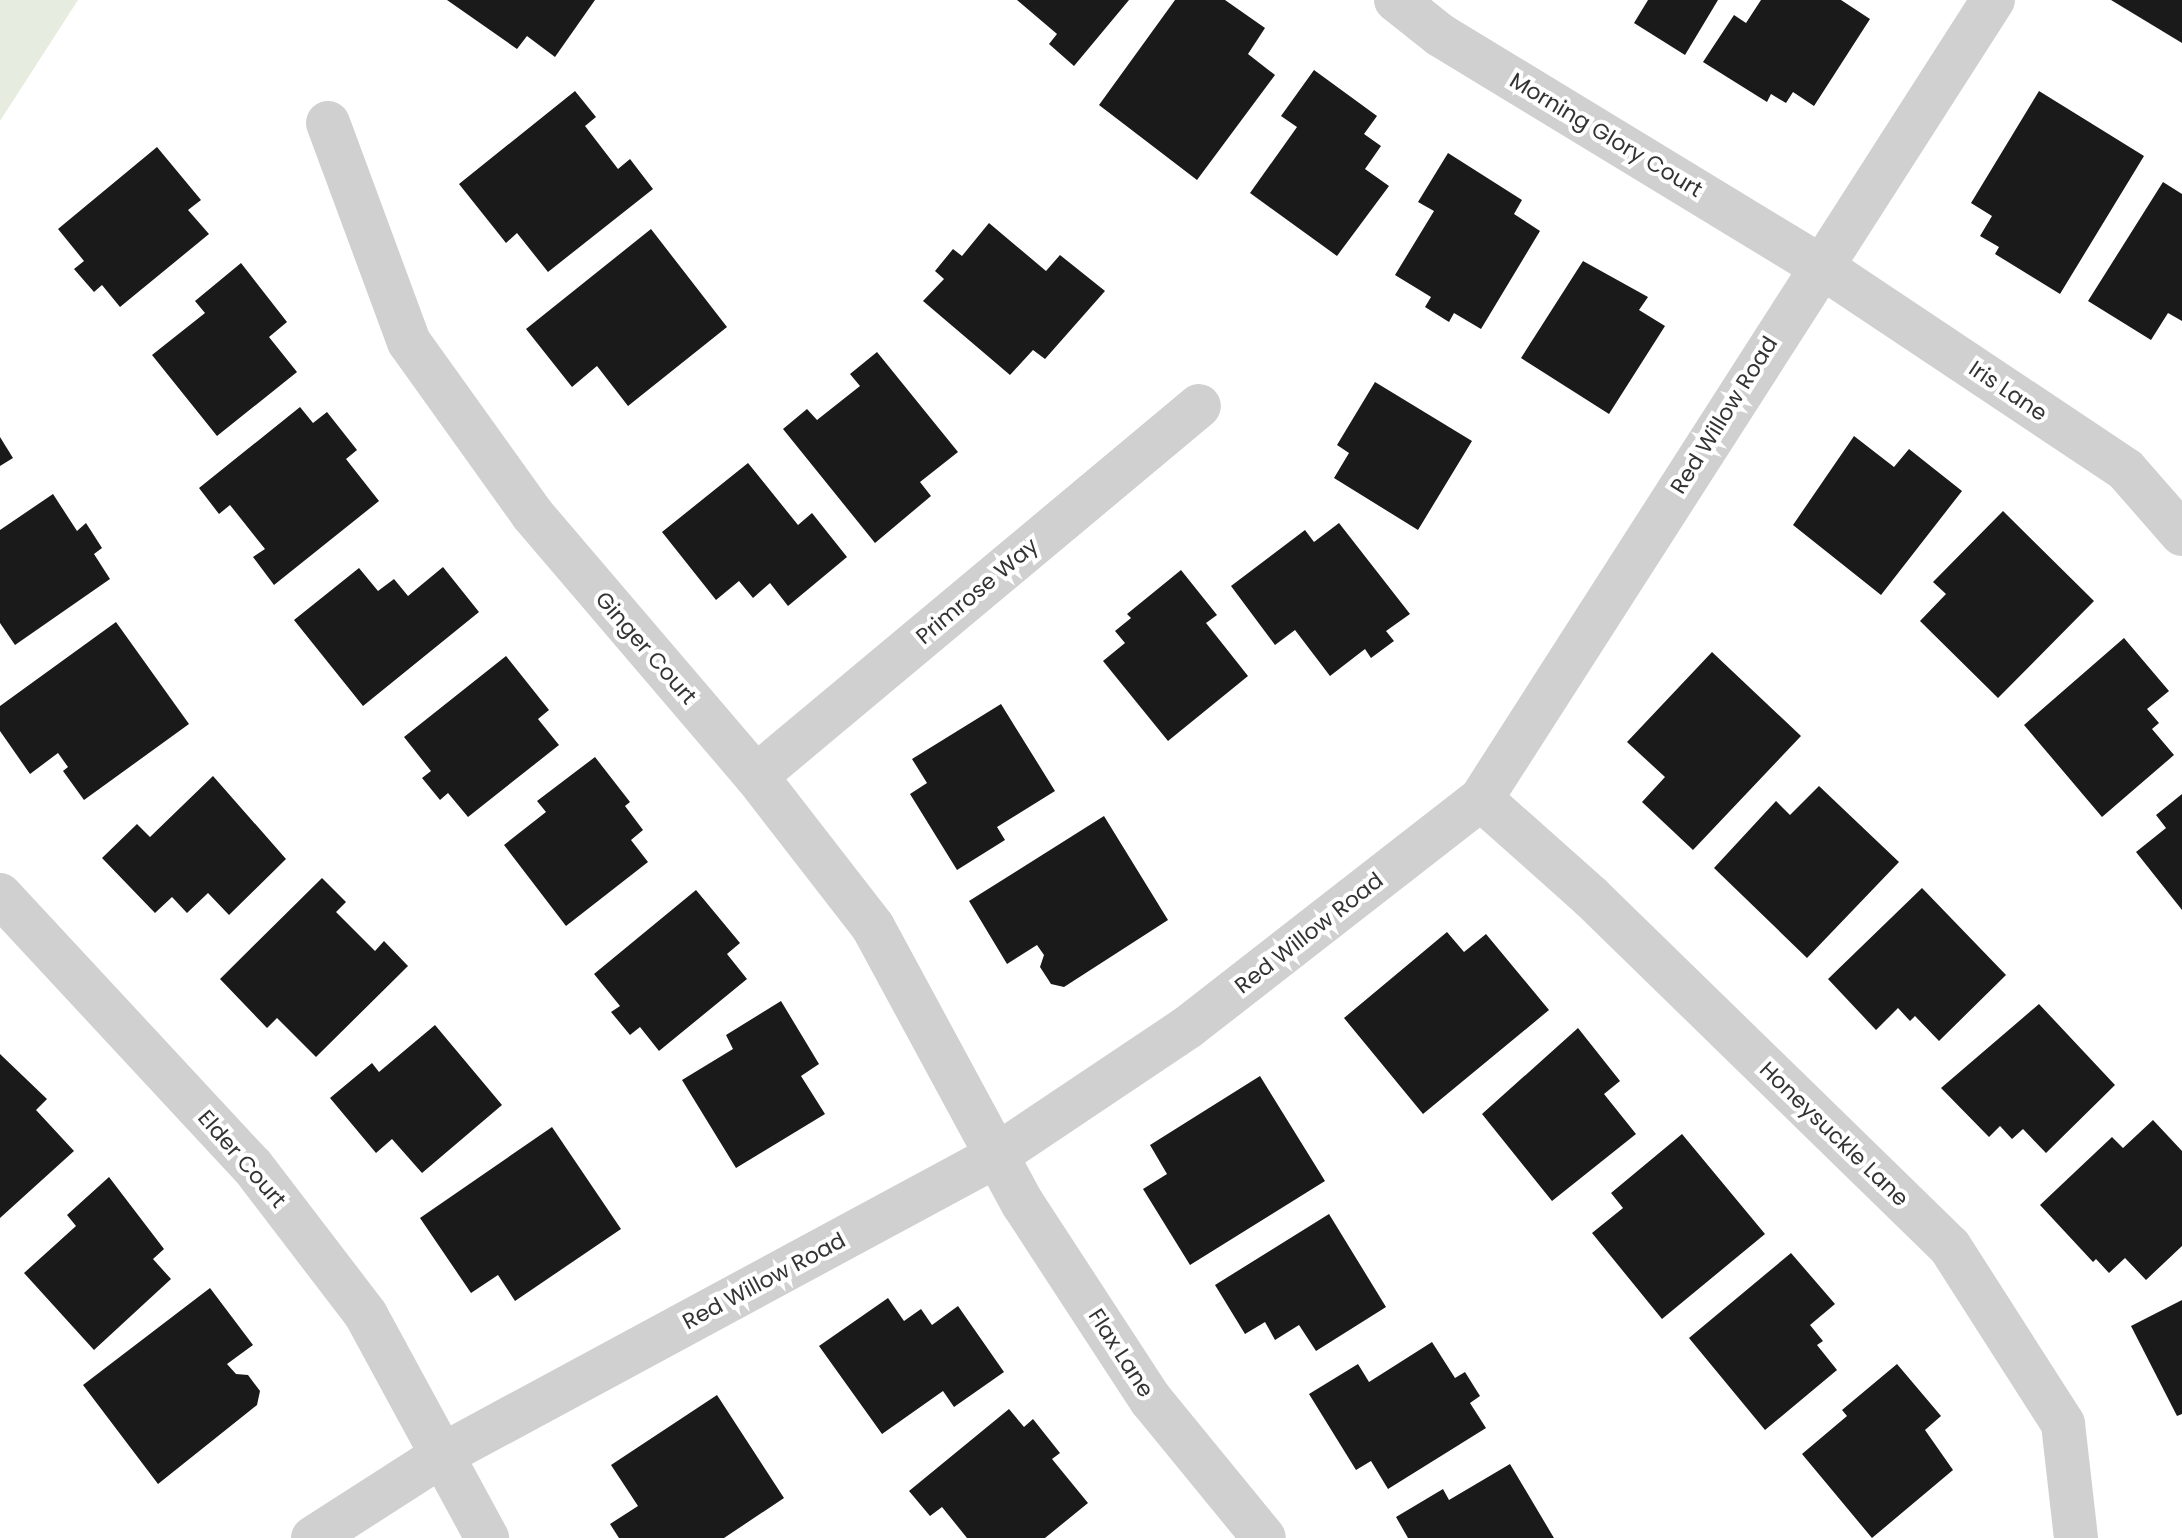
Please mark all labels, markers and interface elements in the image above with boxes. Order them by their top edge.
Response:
street label: Morning Glory Court [1505,67,1707,203]
street label: Red Willow Road [1665,331,1783,499]
street label: Iris Lane [1964,355,2052,427]
street label: Primrose Way [911,532,1043,650]
street label: Ginger Court [590,586,702,710]
street label: Red Willow Road [1230,867,1388,999]
street label: Honeysuckle Lane [1754,1056,1914,1212]
street label: Elder Court [192,1105,292,1213]
street label: Red Willow Road [678,1227,850,1335]
street label: Flax Lane [1083,1304,1159,1402]

